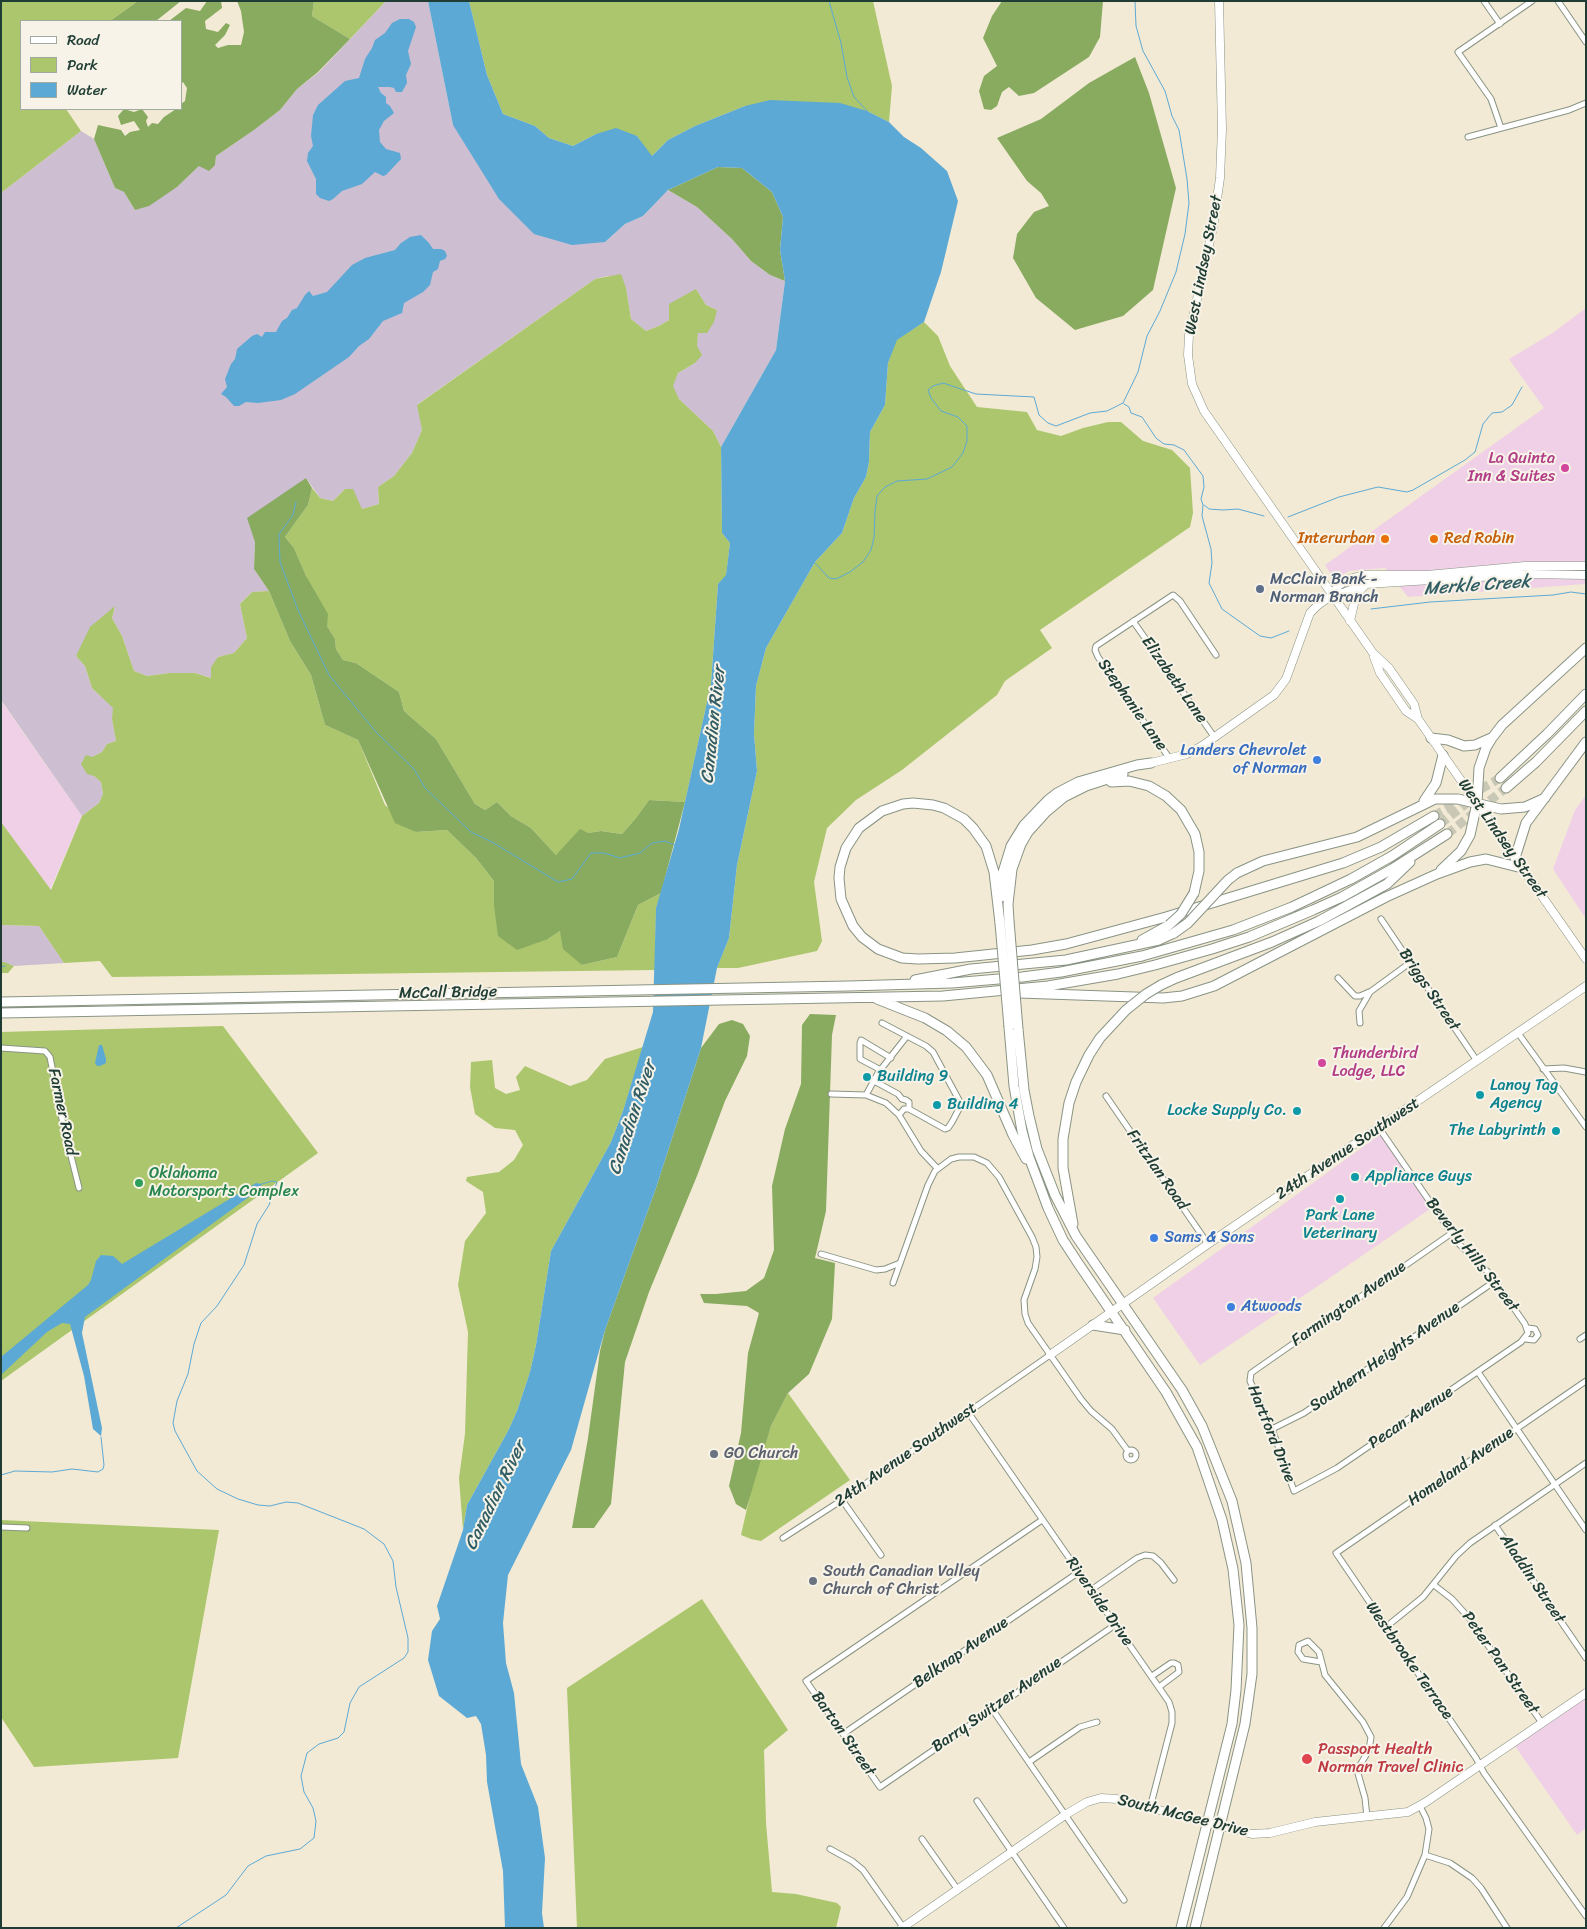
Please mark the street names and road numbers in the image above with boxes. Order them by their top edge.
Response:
street label: West Lindsey Street [1181,194,1227,336]
street label: Elizabeth Lane [1137,633,1211,727]
street label: Stephanie Lane [1093,655,1171,755]
street label: West Lindsey Street [1454,775,1550,903]
street label: Briggs Street [1394,945,1464,1035]
street label: McCall Bridge [399,983,497,1003]
street label: Farmer Road [43,1067,81,1157]
street label: 24th Avenue Southwest [1272,1094,1424,1204]
street label: Fritzlan Road [1122,1126,1192,1214]
street label: Beverly Hills Street [1421,1194,1523,1316]
street label: Farmington Avenue [1288,1257,1410,1351]
street label: Southern Heights Avenue [1306,1298,1464,1416]
street label: Hartford Drive [1243,1382,1299,1486]
street label: Pecan Avenue [1365,1383,1457,1453]
street label: 24th Avenue Southwest [831,1399,981,1511]
street label: Homeland Avenue [1404,1423,1518,1511]
street label: Aladdin Street [1495,1531,1569,1627]
street label: Riverside Drive [1061,1554,1137,1650]
street label: Westbrooke Terrace [1361,1598,1457,1724]
street label: Peter Pan Street [1457,1608,1543,1718]
street label: Belknap Avenue [910,1613,1012,1693]
street label: Barry Switzer Avenue [929,1653,1065,1757]
street label: Barton Street [807,1688,879,1780]
street label: South McGee Drive [1116,1790,1250,1842]

